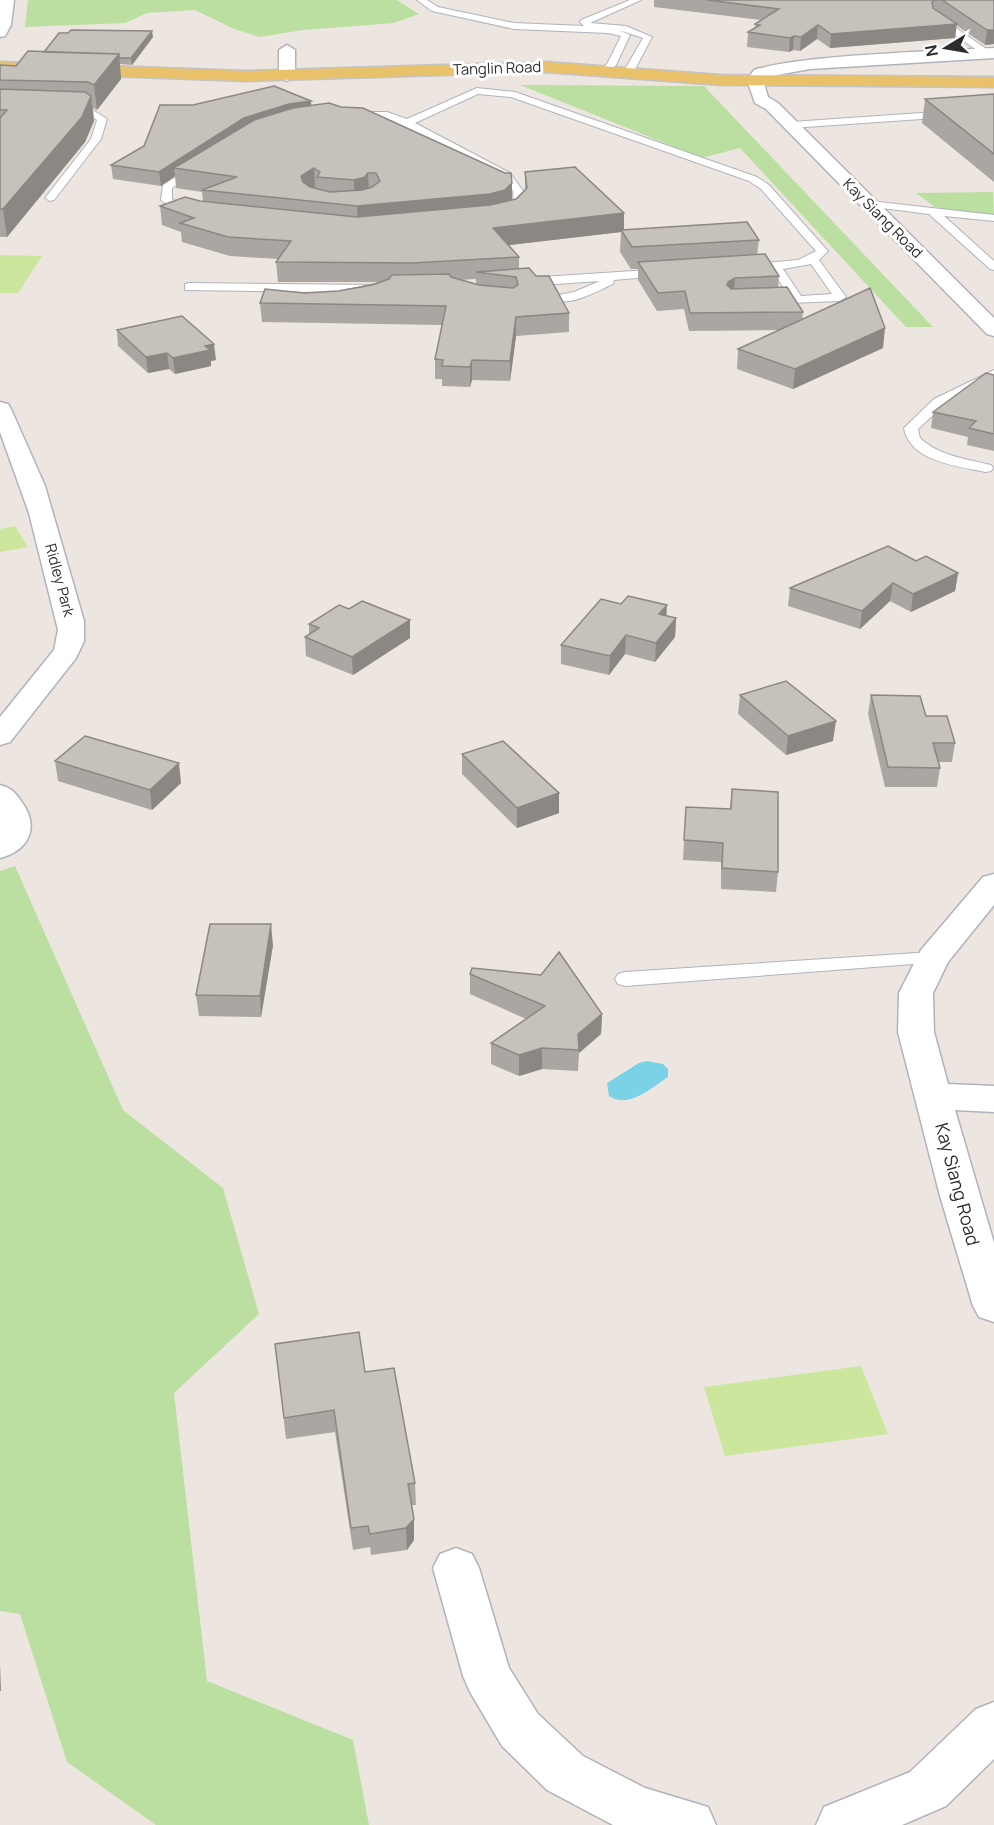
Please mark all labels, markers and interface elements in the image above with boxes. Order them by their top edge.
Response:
north arrow [916,18,976,78]
text: N [919,43,943,59]
street label: Tanglin Road [452,56,542,80]
street label: Kay Siang Road [838,173,928,263]
street label: Ridley Park [40,541,80,619]
street label: Kay Siang Road [930,1120,986,1248]

